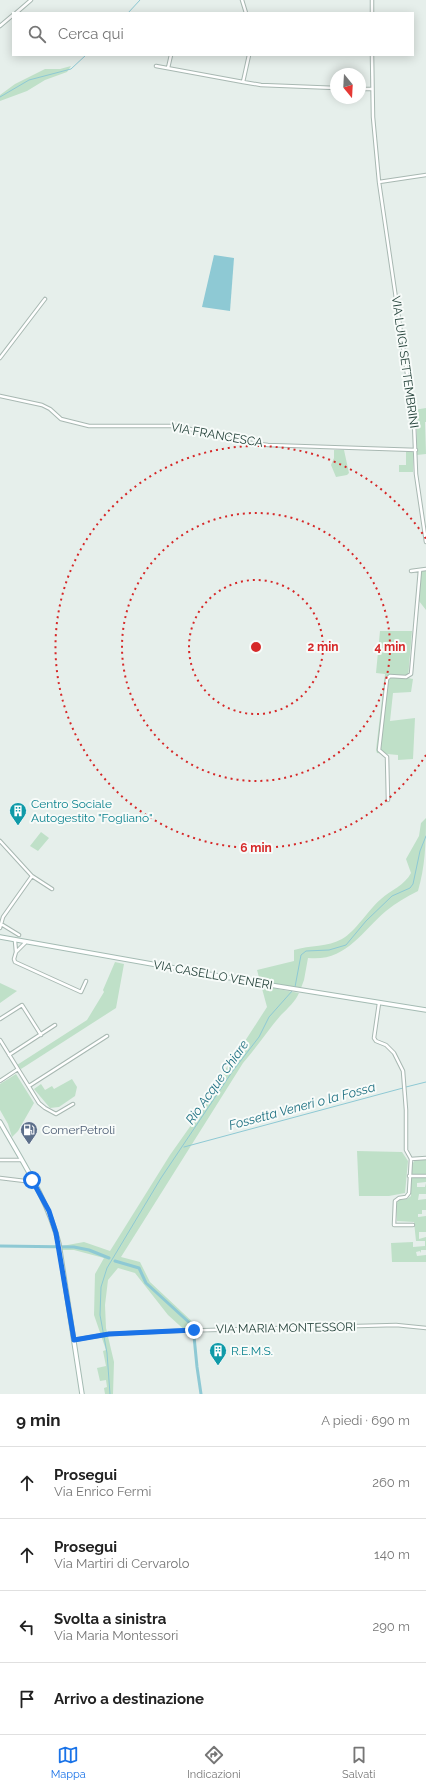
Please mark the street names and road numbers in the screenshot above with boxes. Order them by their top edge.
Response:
street label: VIA LUIGI SETTEMBRINI [389,295,421,429]
street label: VIA FRANCESCA [170,420,264,450]
street label: VIA CASELLO VENERI [152,958,274,992]
street label: VIA MARIA MONTESSORI [216,1320,356,1336]

